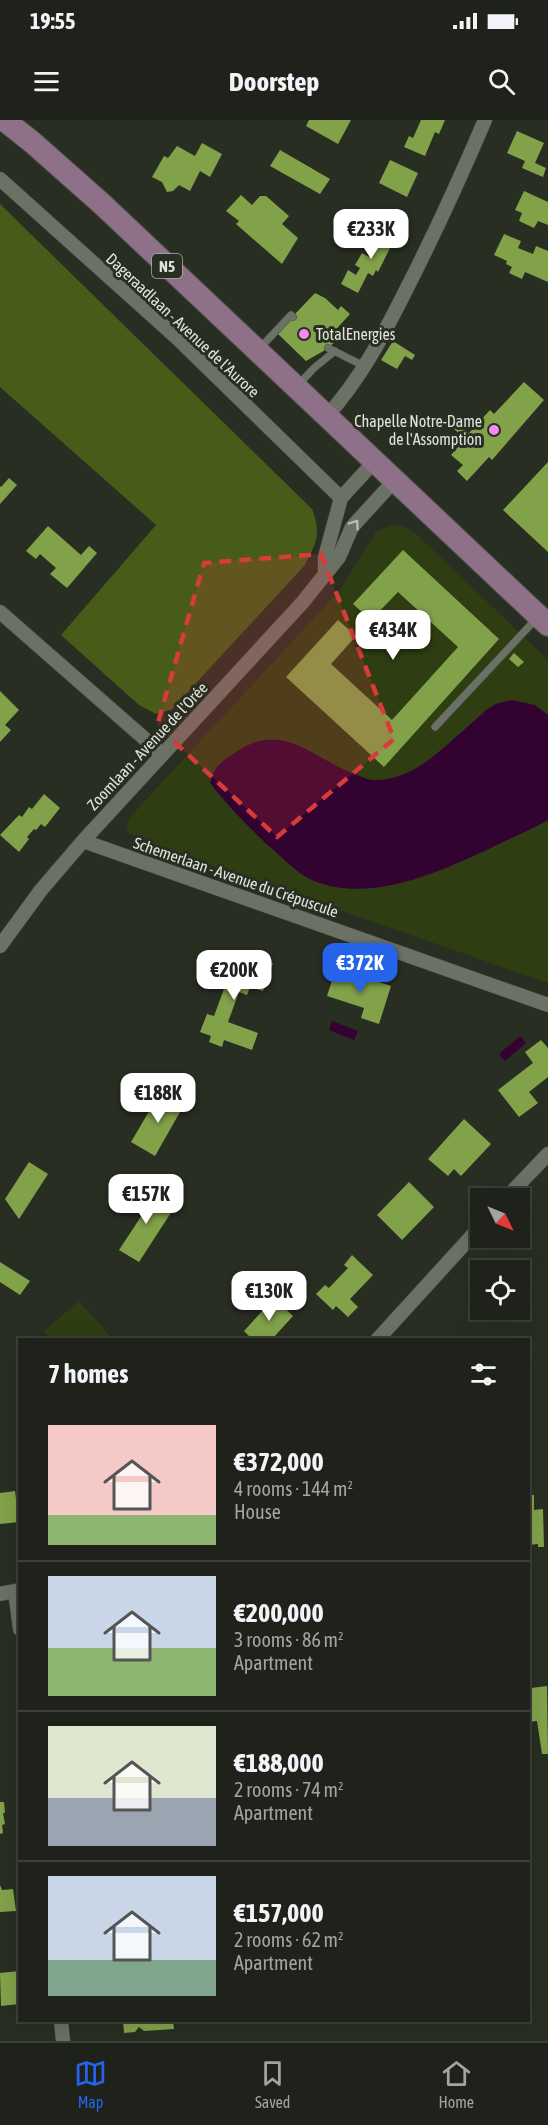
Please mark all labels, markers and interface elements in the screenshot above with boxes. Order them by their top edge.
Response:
text: 19:55 [30,8,75,34]
icon: menu [30,65,63,98]
icon: search [485,65,518,98]
text: Doorstep [229,66,319,97]
pin: €233K [329,209,413,260]
text: €233K [348,217,395,240]
street label: Dageraadlaan - Avenue de l'Aurore [102,249,263,401]
road number: N5 [152,254,182,278]
place label: TotalEnergies [316,325,396,344]
marker: TotalEnergies [297,327,311,341]
place label: Chapelle Notre-Dame de l'Assomption [354,412,482,449]
marker: Chapelle Notre-Dame de l'Assomption [487,423,501,437]
one-way arrow [348,520,359,531]
pin: €434K [351,610,435,661]
text: €434K [370,618,417,641]
street label: Zoomlaan - Avenue de l'Orée [83,678,211,814]
street label: Schemerlaan - Avenue du Crépuscule [131,833,341,922]
pin: €372K [318,943,402,994]
pin: €200K [192,950,276,1001]
text: €372K [337,951,384,974]
text: €200K [211,958,258,981]
pin: €188K [116,1073,200,1124]
text: €188K [135,1081,182,1104]
pin: €157K [104,1174,188,1225]
text: €157K [123,1182,170,1205]
north arrow [470,1188,530,1248]
map controls [470,1188,530,1320]
button: locate [470,1260,530,1320]
pin: €130K [227,1271,311,1322]
text: €130K [246,1279,293,1302]
icon: filters [467,1358,500,1391]
text: 7 homes [48,1359,128,1389]
text: €372,000 [234,1447,324,1477]
icon: home [96,1449,168,1521]
text: 4 rooms · 144 m² [234,1477,353,1500]
text: House [234,1500,281,1523]
text: €200,000 [234,1598,324,1628]
icon: home [96,1600,168,1672]
text: 3 rooms · 86 m² [234,1628,344,1651]
text: Apartment [234,1651,313,1674]
text: €188,000 [234,1748,324,1778]
icon: home [96,1750,168,1822]
text: 2 rooms · 74 m² [234,1778,344,1801]
text: Apartment [234,1801,313,1824]
text: €157,000 [234,1898,324,1928]
icon: home [96,1900,168,1972]
text: 2 rooms · 62 m² [234,1928,344,1951]
text: Apartment [234,1951,313,1974]
tab: Map [74,2057,107,2111]
tab: Saved [255,2057,290,2111]
tab: Home [438,2057,474,2111]

